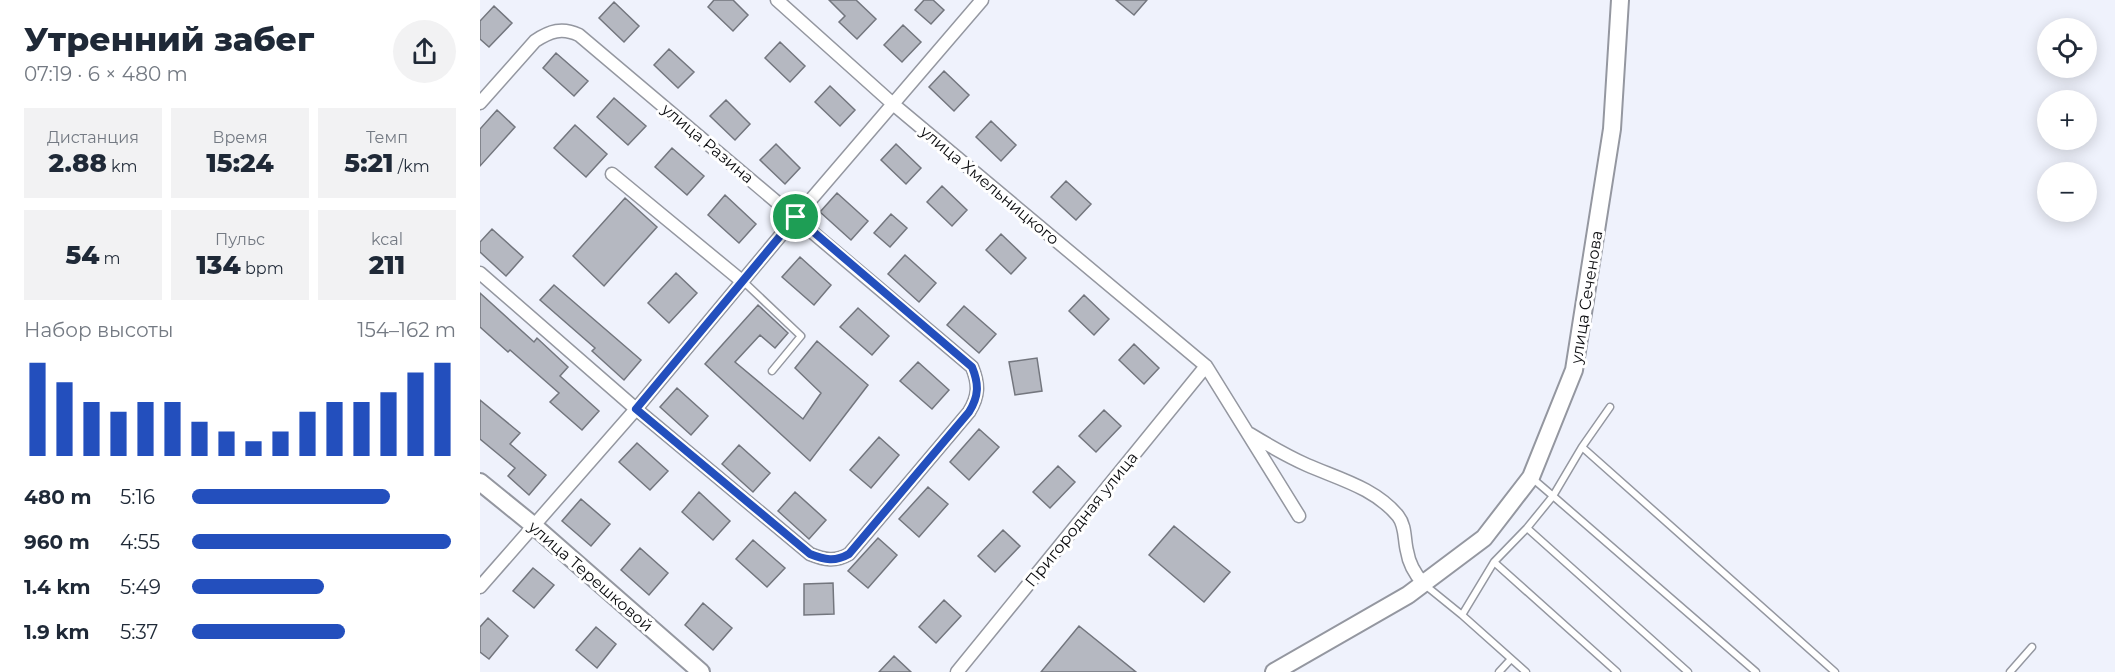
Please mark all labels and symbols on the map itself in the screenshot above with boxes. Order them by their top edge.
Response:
street label: улица Разина [657,99,758,187]
street label: улица Хмельницкого [916,121,1063,249]
pin [770,191,821,242]
street label: улица Сеченова [1566,229,1606,366]
street label: Пригородная улица [1021,448,1142,591]
street label: улица Терешковой [524,517,657,636]

